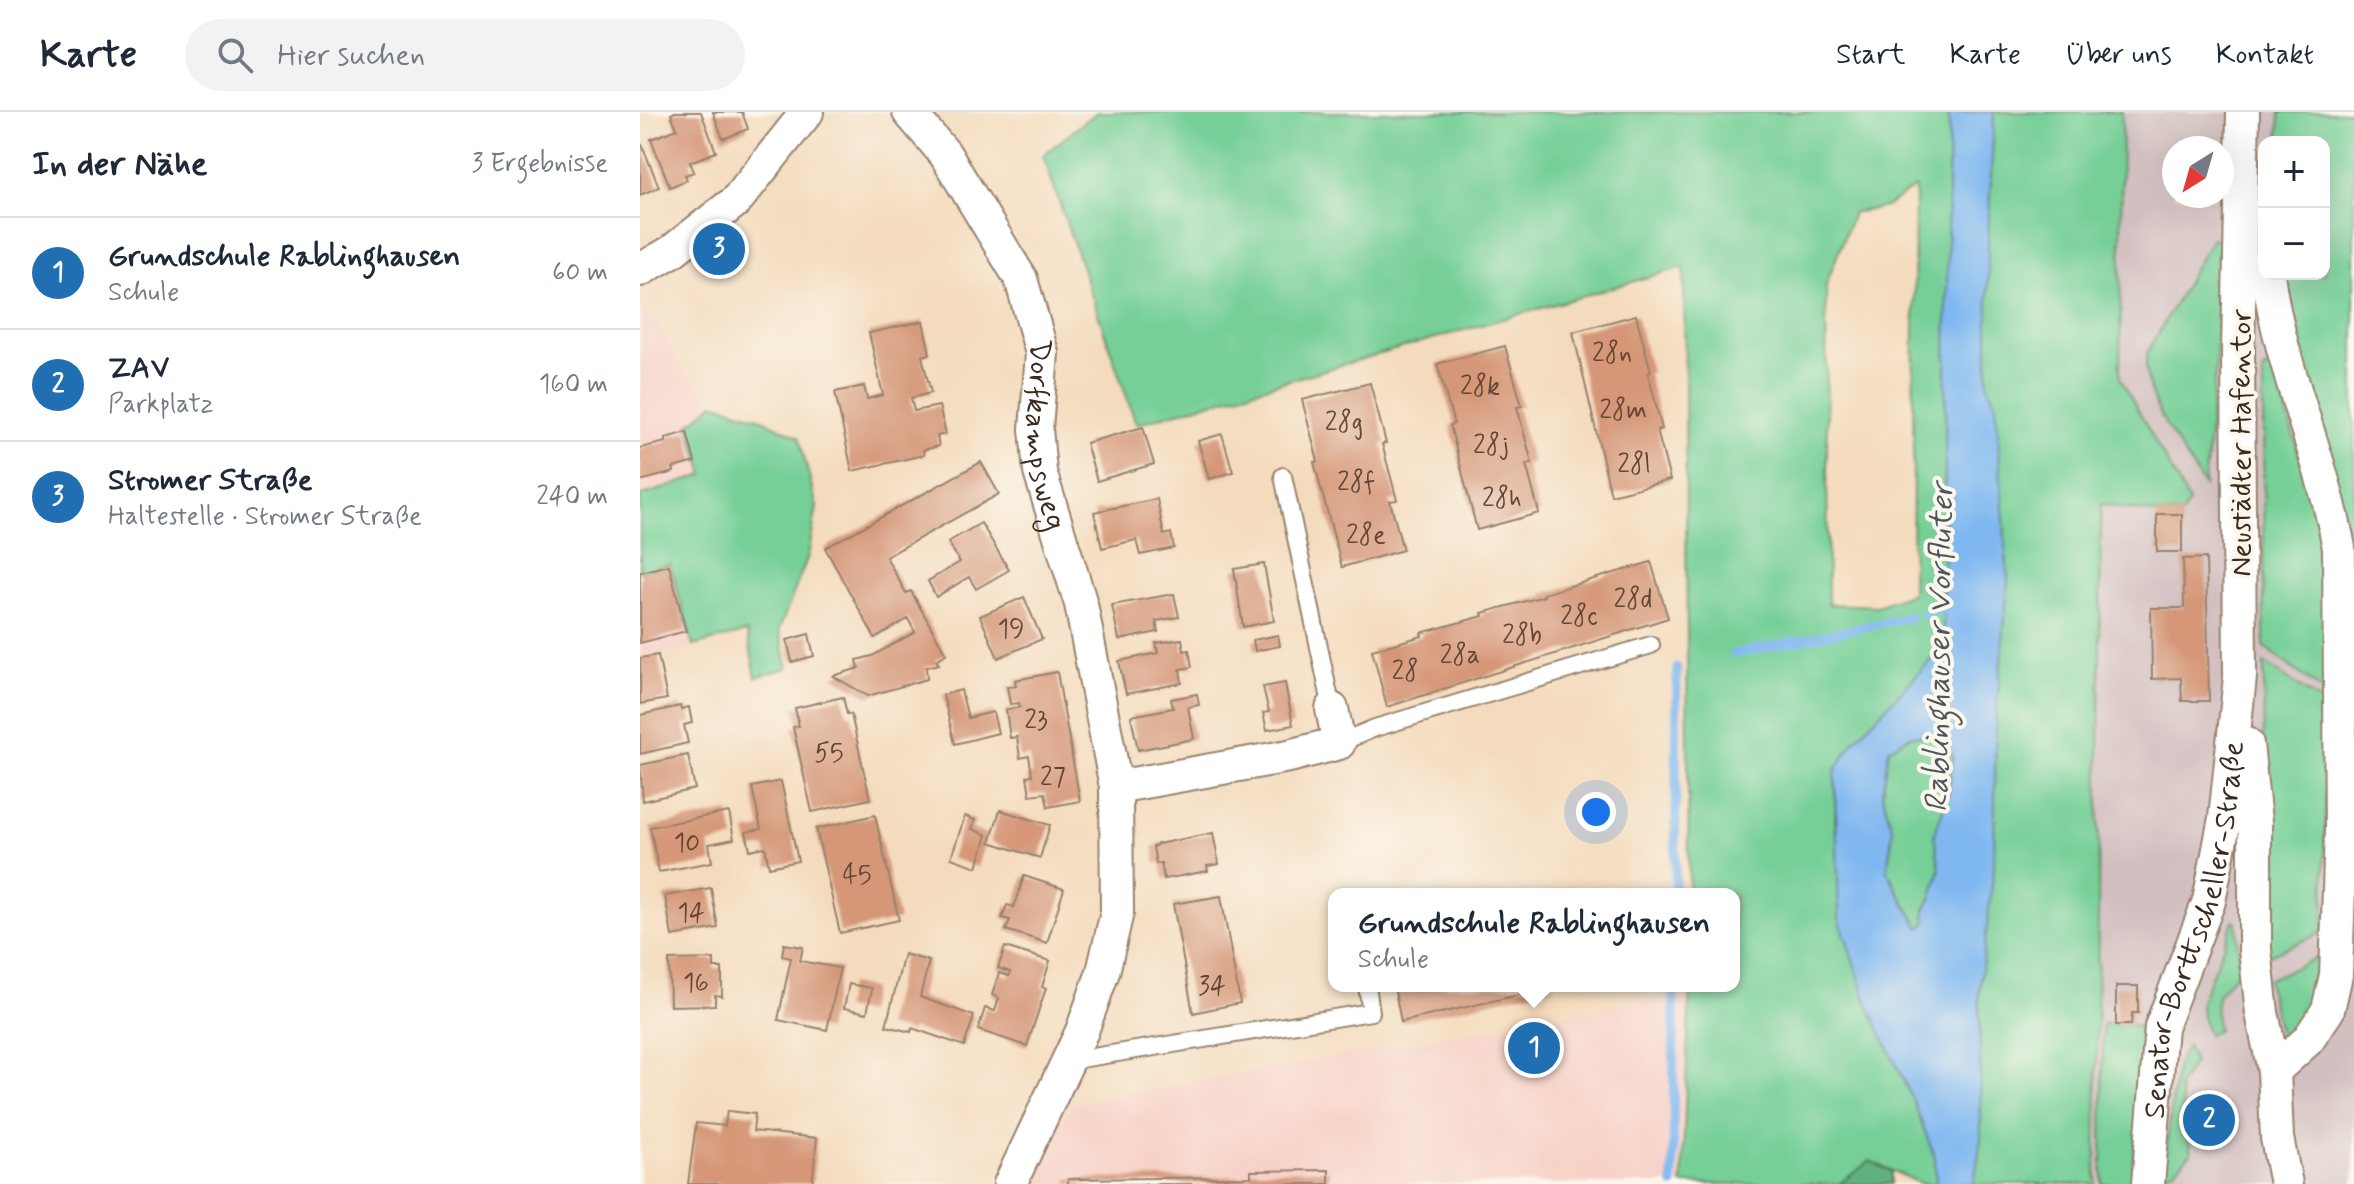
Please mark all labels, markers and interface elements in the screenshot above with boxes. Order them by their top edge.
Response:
search box [185,19,745,91]
text: Karte [40,31,137,80]
icon: search [213,33,257,77]
text: Hier suchen [277,36,425,75]
text: Start [1836,37,1905,74]
text: Karte [1949,37,2021,74]
text: Über uns [2065,37,2172,74]
text: Kontakt [2216,37,2314,74]
north arrow [2162,136,2234,208]
map controls [2258,136,2330,280]
button: + [2258,136,2330,208]
text: In der Nähe [32,142,207,187]
text: 3 Ergebnisse [471,147,608,181]
button: − [2258,208,2330,280]
pin: 3 [693,219,745,279]
text: Grundschule Rablinghausen [108,237,460,276]
text: 1 [52,256,64,290]
text: 60 m [552,256,608,290]
text: Schule [108,276,179,310]
street label: Neustädter Hafentor [2222,309,2261,577]
street label: Dorfkampsweg [1015,337,1075,536]
house number: 28n [1592,337,1632,371]
text: ZAV [108,349,169,388]
text: 2 [52,368,64,402]
text: 160 m [539,368,608,402]
house number: 28k [1460,370,1500,404]
text: Parkplatz [108,388,214,422]
house number: 28m [1599,394,1647,428]
house number: 28g [1325,406,1363,440]
house number: 28j [1473,429,1509,463]
house number: 28l [1617,448,1651,482]
text: Stromer Straße [108,461,312,500]
house number: 28f [1337,466,1375,500]
water label: Rablinghauser Vorfluter [1916,479,1968,813]
text: 3 [52,480,64,514]
text: 240 m [536,480,608,514]
house number: 28h [1482,482,1522,516]
text: Haltestelle · Stromer Straße [108,500,422,534]
house number: 28e [1346,519,1386,553]
house number: 28d [1614,583,1652,617]
house number: 28c [1560,600,1598,634]
house number: 19 [997,613,1025,647]
house number: 28b [1502,619,1542,653]
house number: 28a [1440,639,1480,673]
house number: 28 [1392,655,1419,689]
house number: 23 [1024,704,1048,738]
house number: 55 [814,737,844,771]
street label: Senator-Borttscheller-Straße [2135,739,2254,1120]
house number: 27 [1040,761,1066,795]
your location [1576,792,1616,832]
house number: 10 [674,827,700,861]
house number: 45 [843,859,872,893]
popup [1328,888,1740,992]
house number: 14 [677,897,705,931]
text: Grundschule Rablinghausen [1358,904,1710,943]
text: Schule [1358,943,1429,977]
house number: 16 [683,967,709,1001]
house number: 34 [1198,970,1226,1004]
pin: 1 [1508,1018,1560,1078]
pin: 2 [2183,1090,2235,1150]

